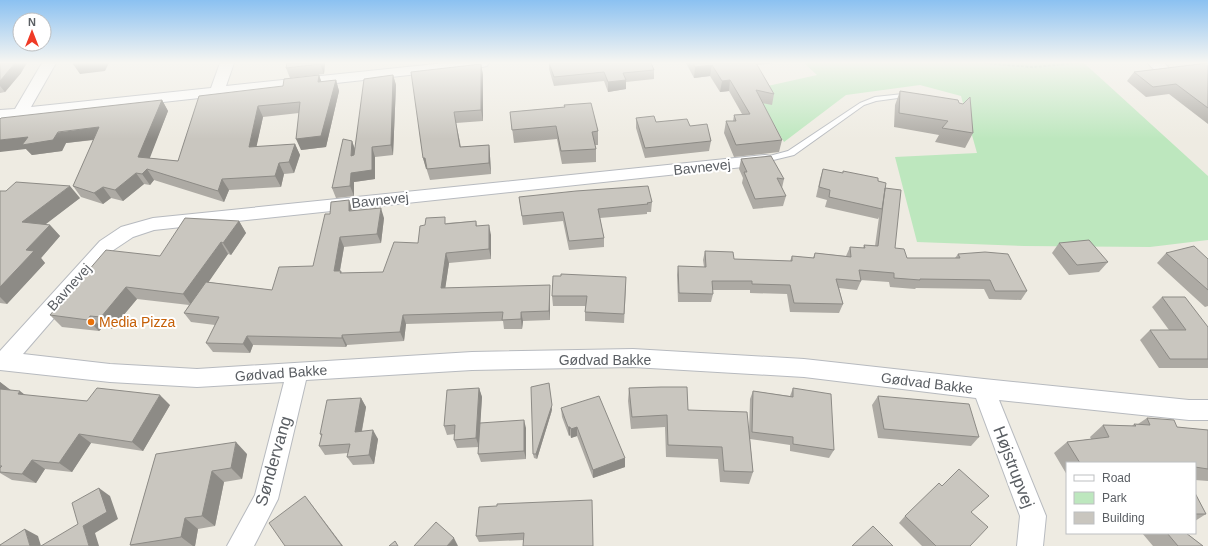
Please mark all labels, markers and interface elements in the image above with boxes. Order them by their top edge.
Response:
north arrow [12,12,52,52]
text: N [28,16,36,28]
street label: Bavnevej [673,156,731,178]
street label: Bavnevej [351,189,409,211]
street label: Bavnevej [44,260,94,314]
place label: Media Pizza [99,314,175,330]
marker: Media Pizza [86,317,96,327]
street label: Gødvad Bakke [559,352,652,368]
street label: Gødvad Bakke [234,362,328,384]
street label: Gødvad Bakke [880,369,974,397]
street label: Søndervang [252,414,295,508]
street label: Højstrupvej [989,424,1038,511]
legend [1066,462,1196,534]
text: Road [1102,471,1131,485]
text: Park [1102,491,1128,505]
text: Building [1102,511,1145,525]

